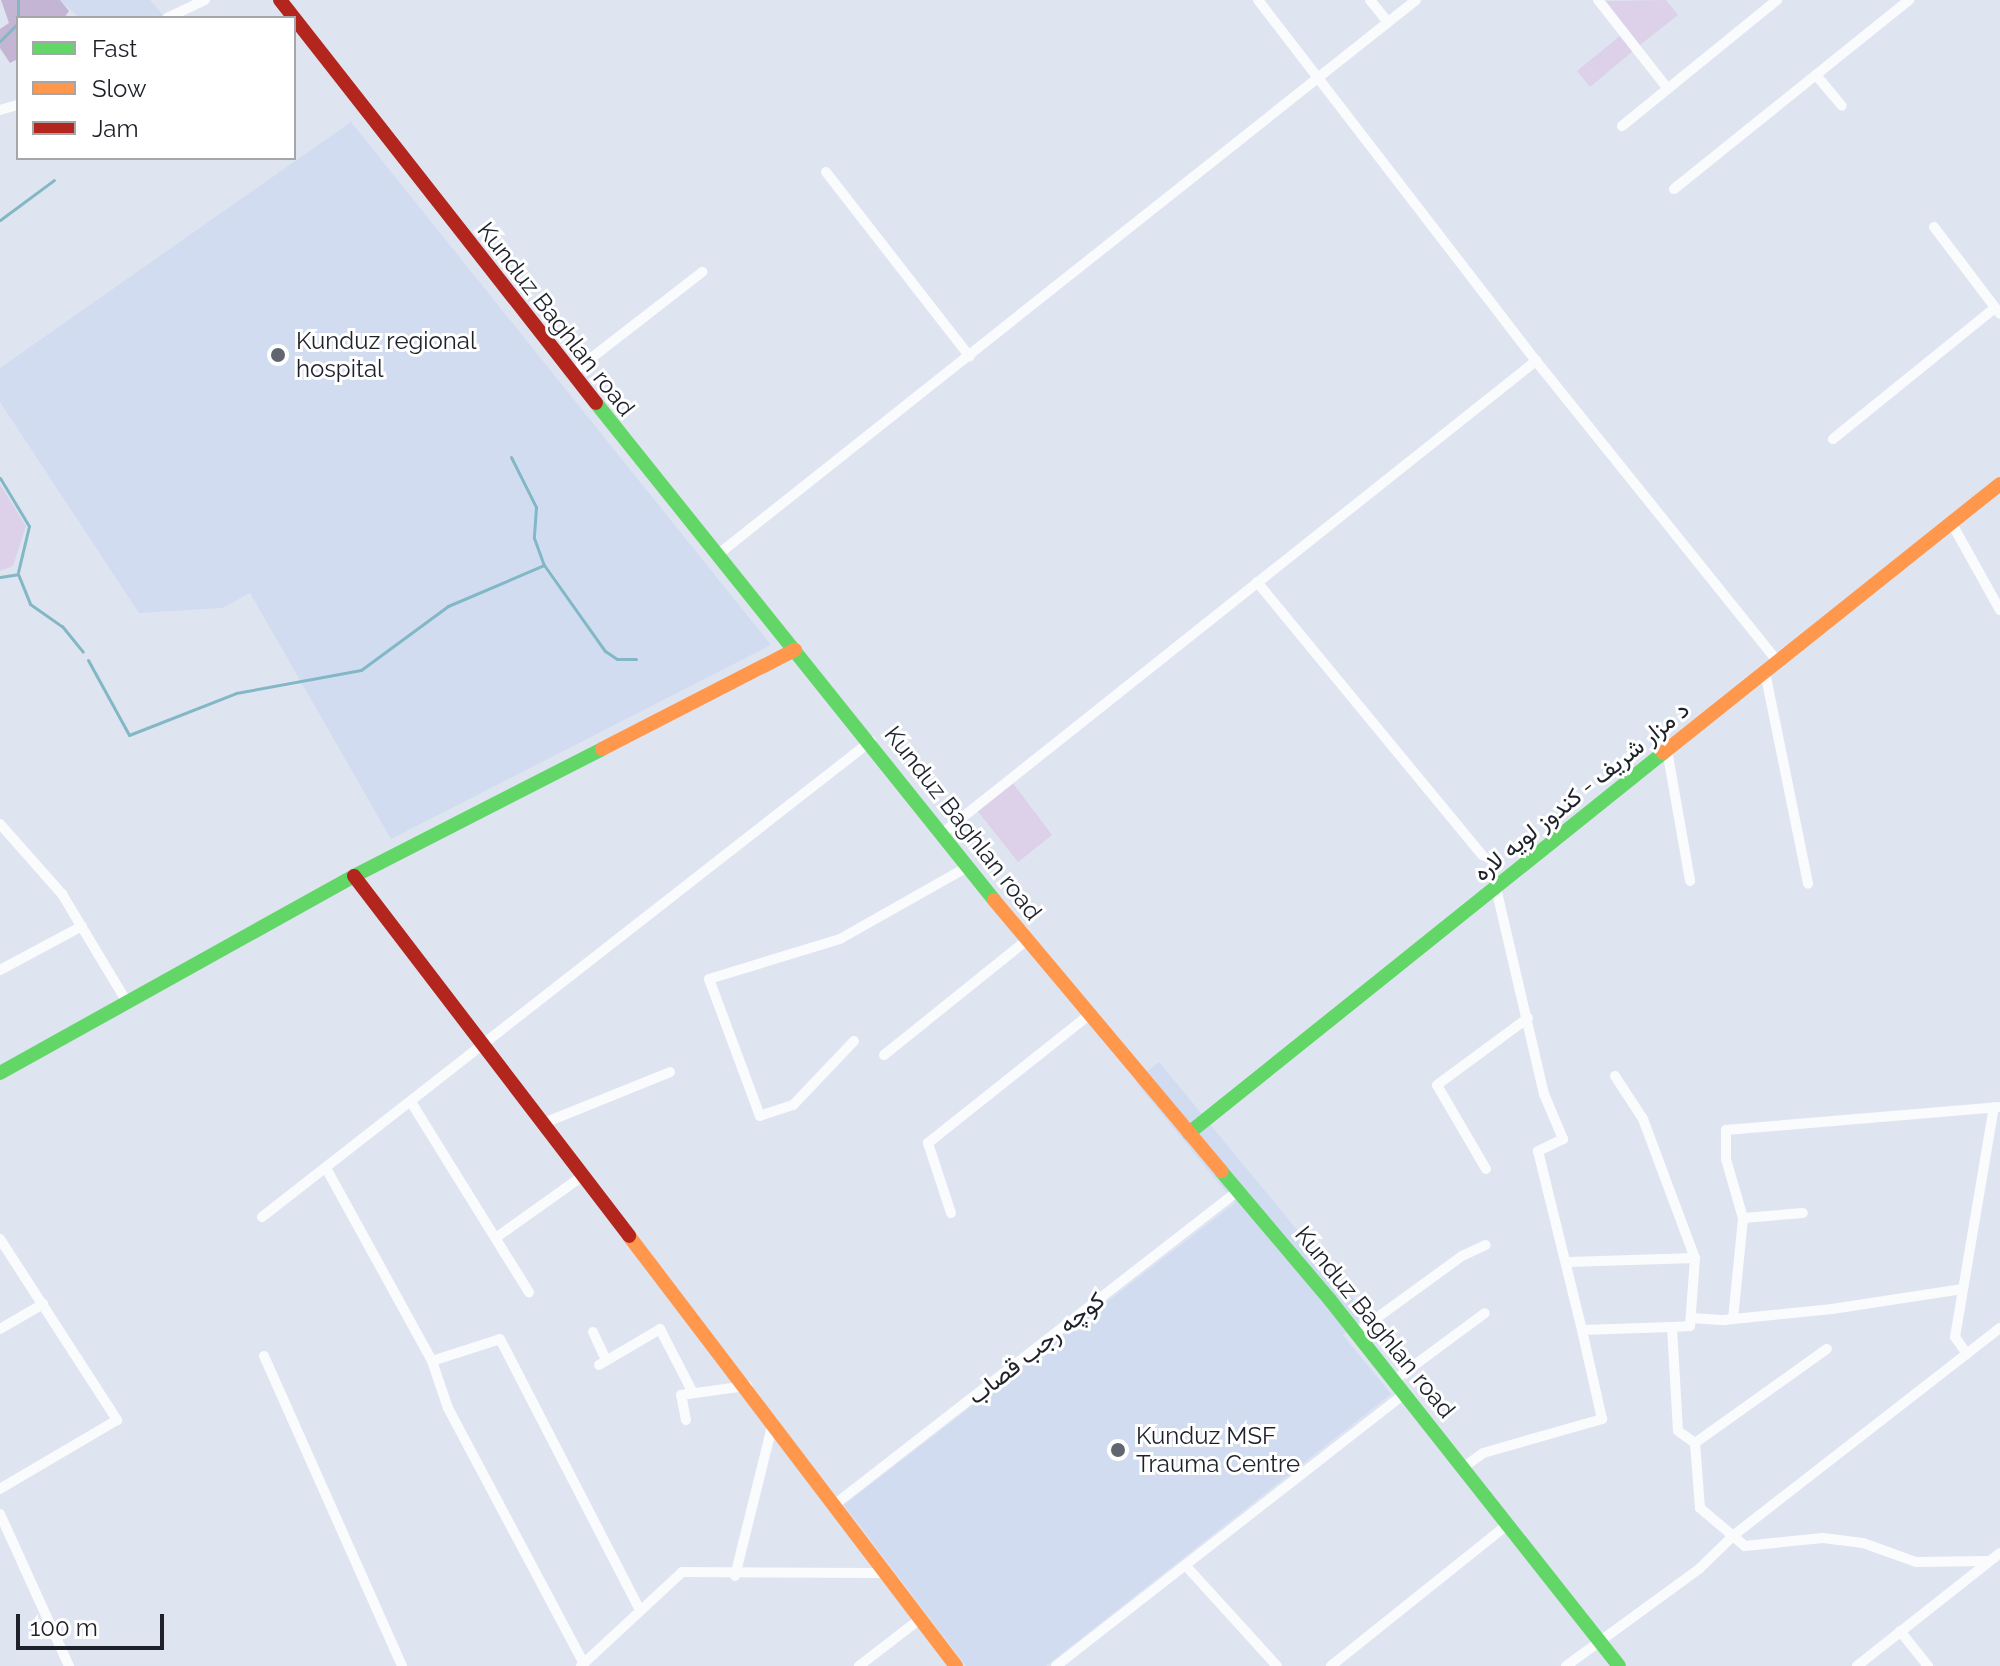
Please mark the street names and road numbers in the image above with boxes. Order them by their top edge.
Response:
street label: Kunduz Baghlan road [471,216,641,422]
street label: د مزار شریف - کندوز لویه لاره [1467,695,1695,887]
street label: Kunduz Baghlan road [878,720,1048,926]
street label: Kunduz Baghlan road [1289,1220,1461,1424]
street label: کوچه رجب قصاب [962,1286,1110,1410]

